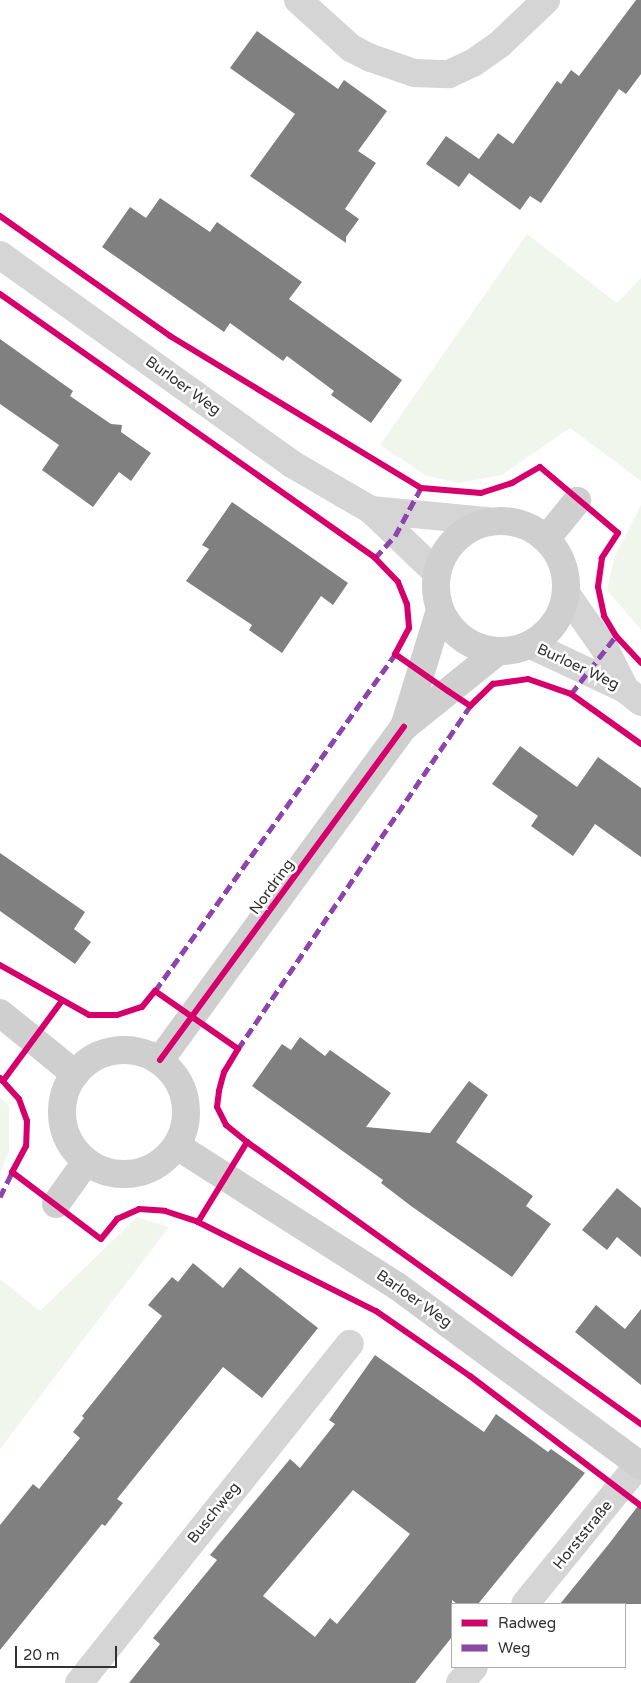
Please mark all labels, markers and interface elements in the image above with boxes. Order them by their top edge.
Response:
street label: Burloer Weg [142,353,224,419]
street label: Burloer Weg [534,640,622,694]
street label: Nordring [246,856,298,918]
street label: Barloer Weg [373,1266,455,1332]
street label: Buschweg [184,1479,244,1547]
street label: Horststraße [550,1497,616,1573]
legend [451,1603,626,1668]
text: Radweg [498,1614,556,1632]
scale bar [18,1636,120,1668]
text: Weg [498,1639,530,1657]
text: 20 m [23,1646,60,1664]

